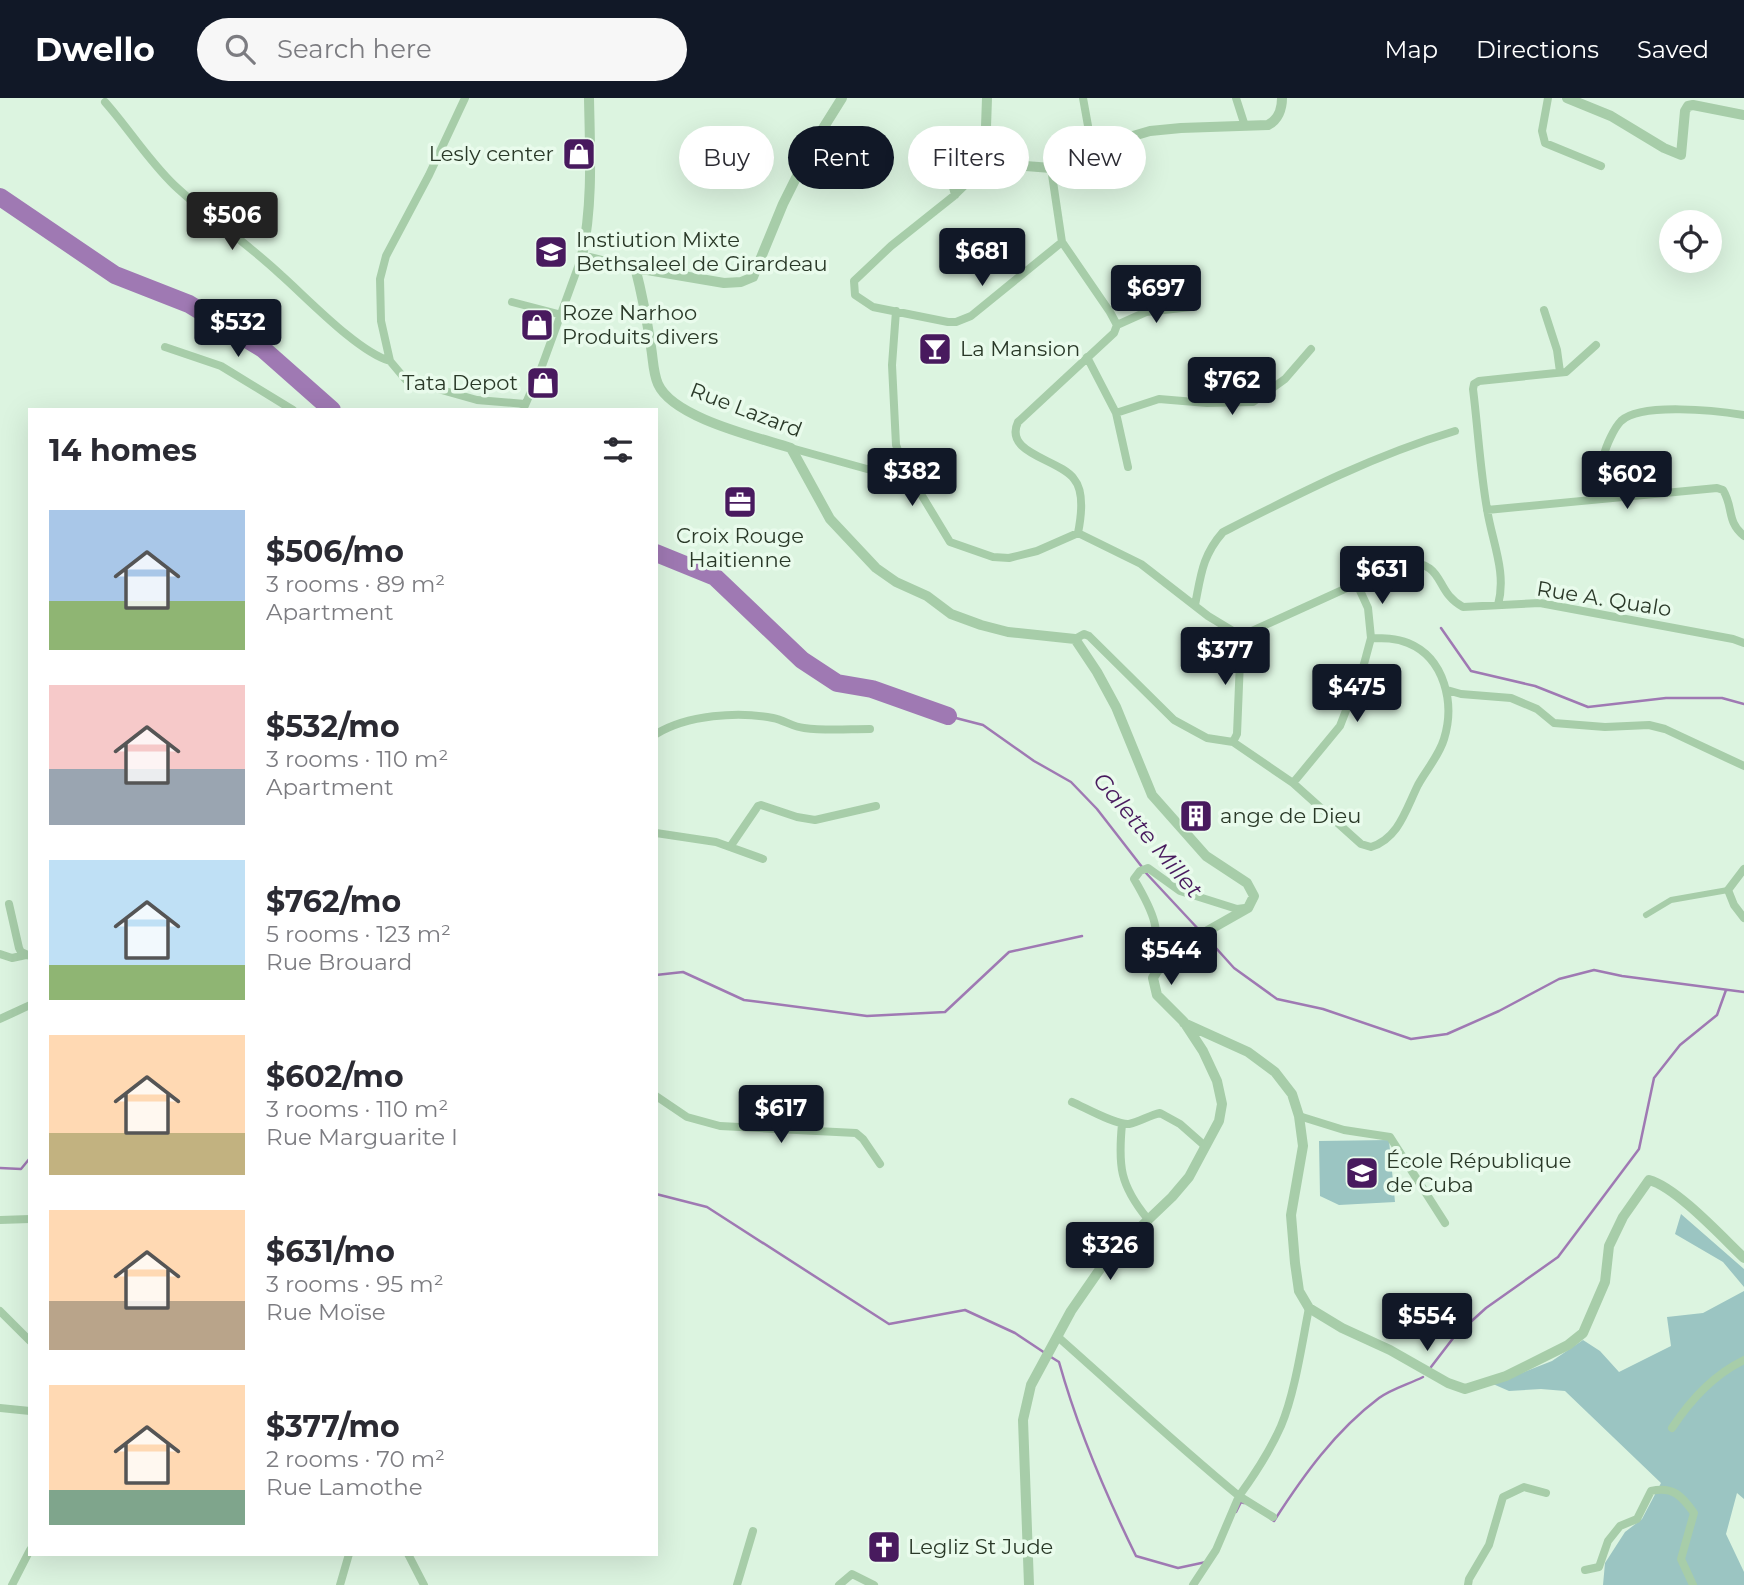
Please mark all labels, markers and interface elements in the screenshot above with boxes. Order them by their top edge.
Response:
search box [197,18,687,81]
text: Dwello [35,29,155,69]
icon: search [221,30,259,68]
text: Search here [277,33,432,65]
text: Map [1385,35,1438,64]
text: Directions [1476,35,1599,64]
text: Saved [1637,35,1709,64]
chip: Buy [679,126,774,189]
chip: Rent [788,126,894,189]
chip: Filters [908,126,1029,189]
chip: New [1043,126,1146,189]
shop icon: Lesly center [560,135,598,173]
place label: Lesly center [429,141,554,166]
pin: $506 [191,192,273,252]
text: $506 [203,201,261,229]
map controls [1659,210,1722,273]
button: locate [1659,210,1722,273]
place label: Instiution Mixte Bethsaleel de Girardeau [576,227,828,276]
pin: $681 [941,228,1023,288]
school or university icon: Instiution Mixte Bethsaleel de Girardeau [532,233,570,271]
text: $681 [955,237,1009,265]
pin: $697 [1115,266,1197,325]
text: $697 [1127,274,1185,302]
pin: $532 [197,300,279,359]
place label: Roze Narhoo Produits divers [562,300,718,349]
shop icon: Roze Narhoo Produits divers [518,306,556,344]
text: $532 [210,308,266,336]
bar icon: La Mansion [916,330,954,368]
place label: La Mansion [960,336,1080,361]
pin: $762 [1191,358,1273,417]
shop icon: Tata Depot [524,364,562,402]
text: $762 [1204,366,1260,394]
place label: Tata Depot [402,370,518,395]
street label: Rue Lazard [687,377,806,442]
icon: filters [599,431,637,469]
text: 14 homes [49,432,197,469]
pin: $382 [871,448,953,508]
pin: $602 [1586,452,1668,511]
text: $382 [884,457,940,485]
text: $602 [1598,460,1656,488]
office icon: Croix Rouge Haitienne [721,483,759,521]
place label: Croix Rouge Haitienne [676,523,804,572]
text: $506/mo [266,533,404,570]
icon: home [105,538,189,622]
pin: $631 [1341,546,1423,606]
text: $631 [1356,555,1408,583]
text: 3 rooms · 89 m² [266,570,445,598]
street label: Rue A. Qualo [1535,576,1673,622]
text: Apartment [266,598,394,626]
pin: $377 [1184,628,1266,687]
text: $377 [1197,636,1253,664]
pin: $475 [1316,664,1398,724]
text: $475 [1328,673,1386,701]
text: $532/mo [266,708,400,745]
icon: home [105,713,189,797]
text: 3 rooms · 110 m² [266,745,448,773]
water label: Galette Millet [1087,767,1209,904]
text: Apartment [266,773,394,801]
building icon: ange de Dieu [1177,797,1215,835]
place label: ange de Dieu [1220,803,1361,828]
text: $762/mo [266,883,401,920]
icon: home [105,888,189,972]
text: 5 rooms · 123 m² [266,920,451,948]
pin: $544 [1130,928,1212,987]
text: $544 [1141,936,1201,964]
text: Rue Brouard [266,948,412,976]
text: $602/mo [266,1058,404,1095]
icon: home [105,1063,189,1147]
pin: $617 [740,1086,822,1145]
text: $617 [755,1094,807,1122]
text: 3 rooms · 110 m² [266,1095,448,1123]
text: Rue Marguarite I [266,1123,458,1151]
place label: École République de Cuba [1386,1148,1571,1197]
school or university icon: École République de Cuba [1343,1154,1381,1192]
pin: $326 [1069,1222,1151,1282]
text: $326 [1082,1231,1138,1259]
text: $631/mo [266,1233,395,1270]
icon: home [105,1238,189,1322]
text: 3 rooms · 95 m² [266,1270,444,1298]
pin: $554 [1386,1294,1468,1353]
text: Rue Moïse [266,1298,386,1326]
text: $554 [1398,1302,1456,1330]
text: $377/mo [266,1408,400,1445]
icon: home [105,1413,189,1497]
text: 2 rooms · 70 m² [266,1445,445,1473]
text: Rue Lamothe [266,1473,423,1501]
church icon: Legliz St Jude [865,1528,903,1566]
place label: Legliz St Jude [908,1534,1053,1559]

